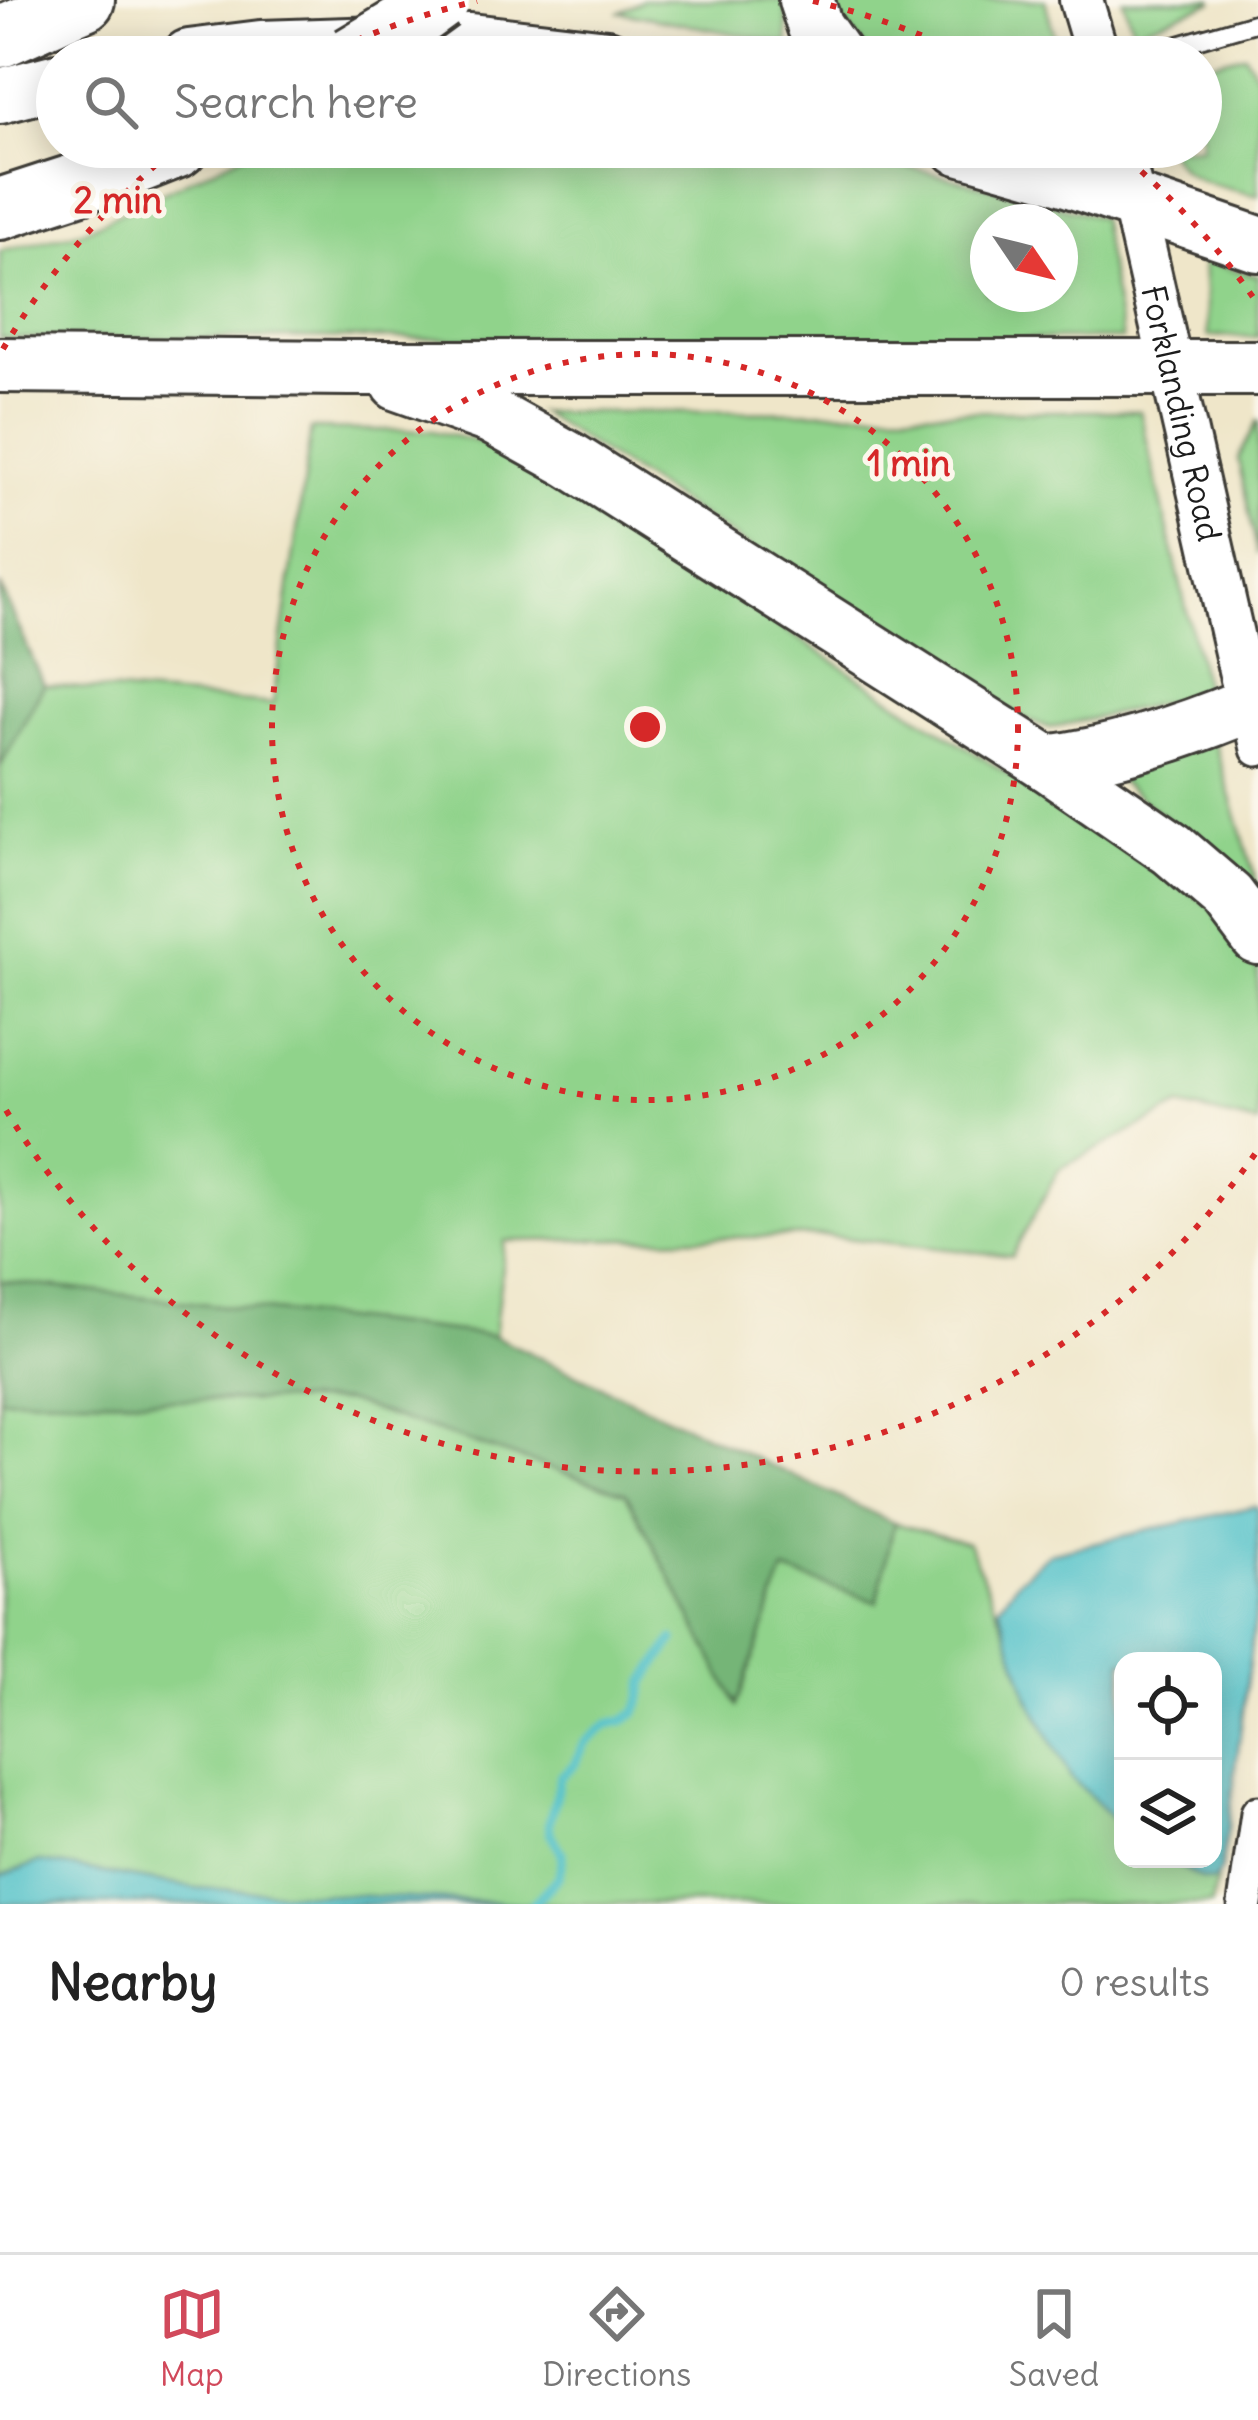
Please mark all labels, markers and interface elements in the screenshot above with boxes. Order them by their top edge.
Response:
search box [36,36,1222,168]
icon: search [78,69,144,135]
text: Search here [174,74,418,130]
text: 2 min [74,178,163,223]
north arrow [970,204,1078,312]
street label: Forklanding Road [1132,281,1231,545]
text: 1 min [867,441,951,486]
centre of rings [624,706,666,748]
map controls [1114,1652,1222,1868]
button: locate [1114,1652,1222,1760]
button: layers [1114,1760,1222,1868]
text: Nearby [48,1950,217,2014]
text: 0 results [1059,1958,1210,2007]
tab: Map [159,2281,225,2395]
tab: Directions [542,2281,691,2395]
tab: Saved [1009,2281,1099,2395]

